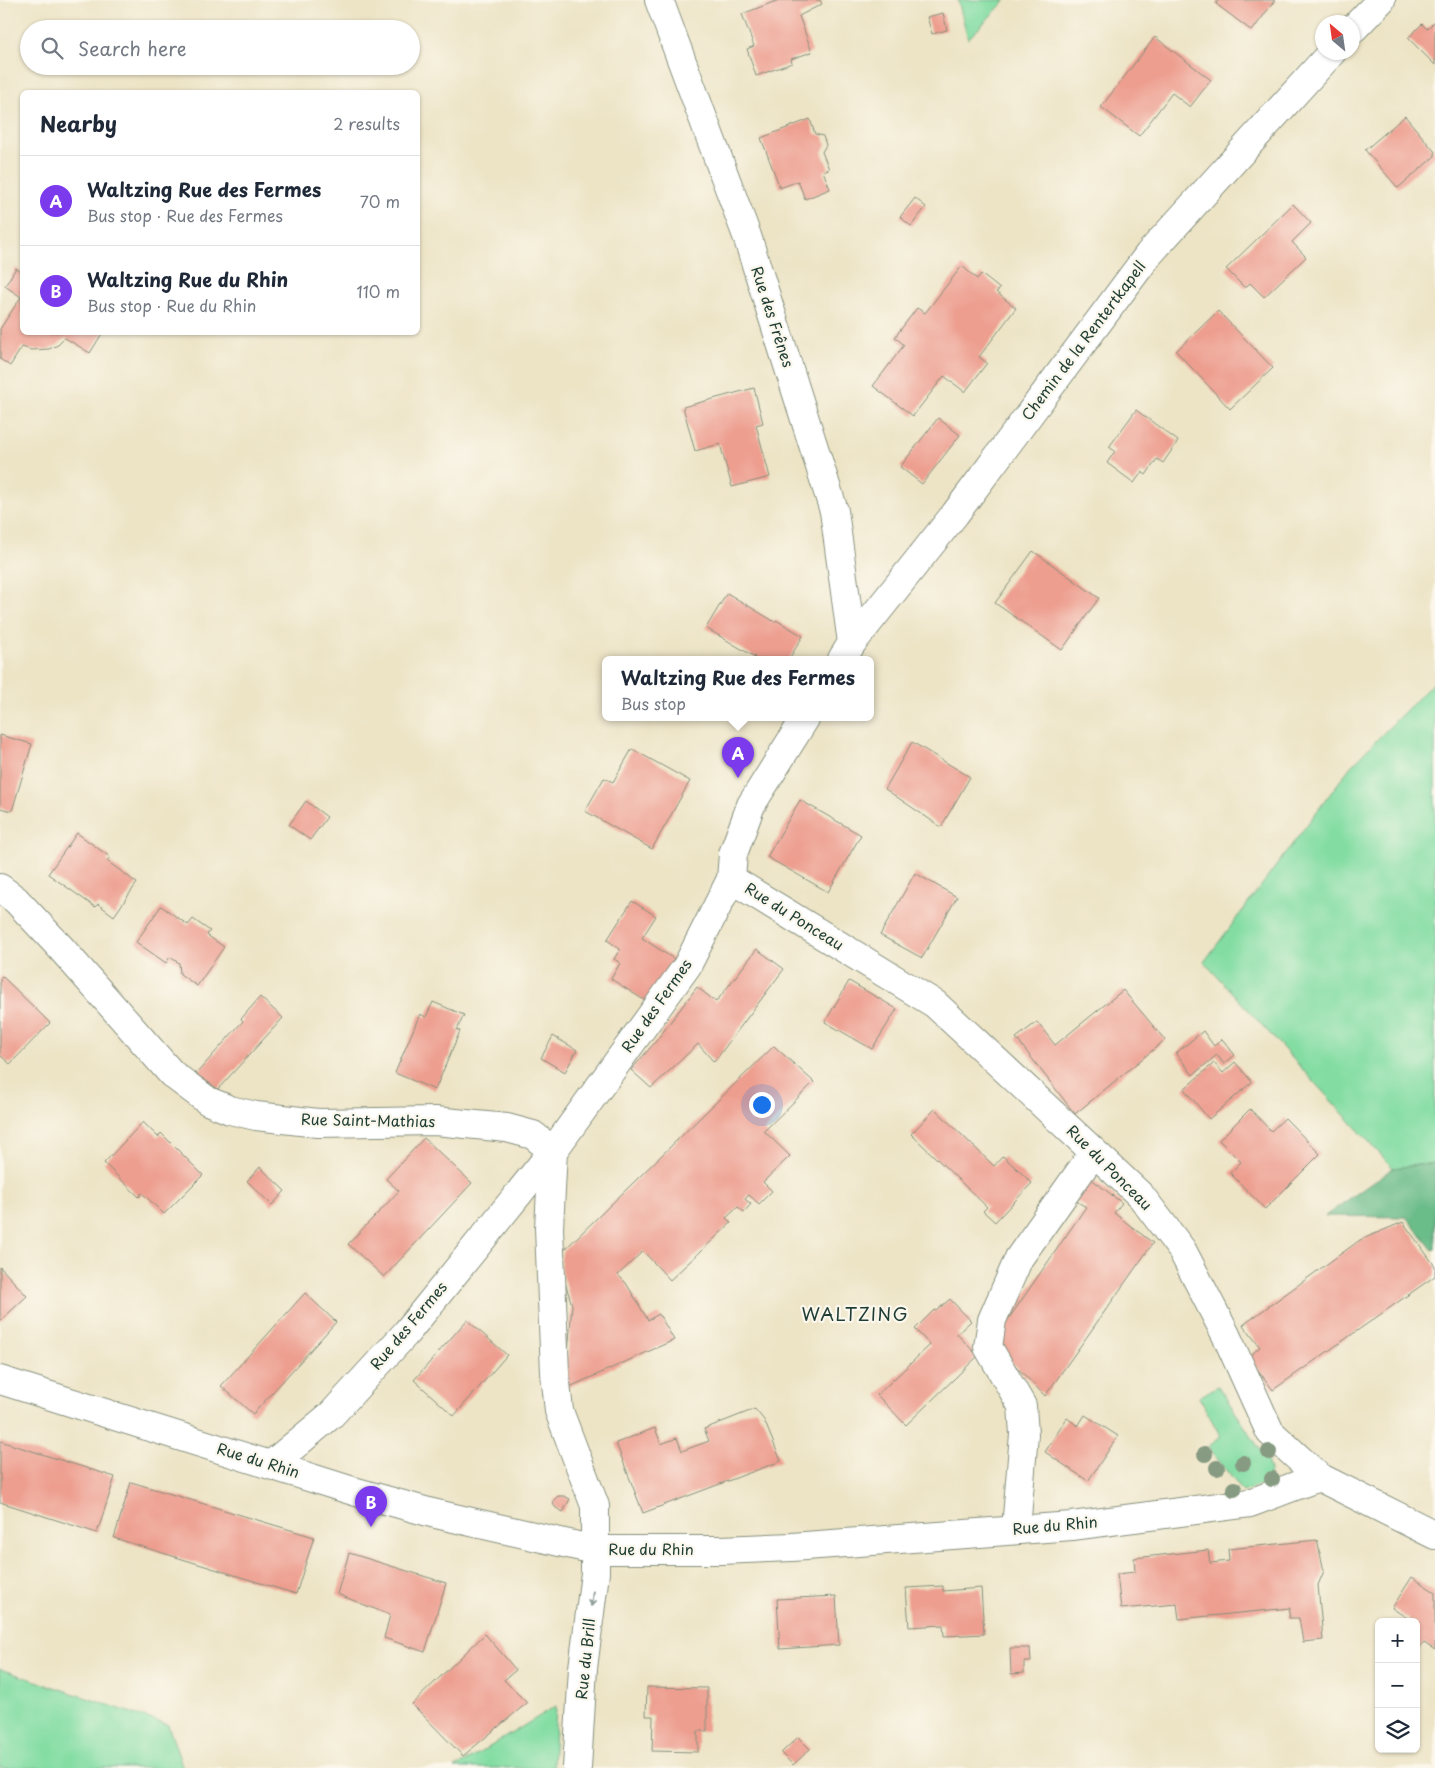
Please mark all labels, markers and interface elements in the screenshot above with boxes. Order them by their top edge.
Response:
north arrow [1315,15,1360,60]
search box [20,20,420,75]
icon: search [38,34,66,62]
text: Search here [78,34,187,62]
text: Nearby [40,107,117,139]
text: 2 results [333,111,400,135]
text: Waltzing Rue des Fermes [87,175,321,203]
text: A [50,189,62,213]
text: 70 m [360,189,400,213]
text: Bus stop · Rue des Fermes [87,203,283,227]
street label: Chemin de la Rentertkapell [1015,255,1151,425]
street label: Rue des Frênes [746,263,801,370]
text: Waltzing Rue du Rhin [87,265,288,293]
text: B [51,279,61,303]
text: 110 m [357,279,400,303]
text: Bus stop · Rue du Rhin [87,293,256,317]
popup [602,656,874,721]
text: Waltzing Rue des Fermes [621,663,855,691]
text: Bus stop [621,691,686,715]
pin: A [722,737,754,778]
street label: Rue du Ponceau [741,876,849,955]
street label: Rue des Fermes [615,954,697,1057]
your location [749,1092,775,1118]
street label: Rue Saint-Mathias [301,1107,435,1132]
street label: Rue du Ponceau [1062,1119,1158,1215]
street label: Rue des Fermes [364,1276,452,1374]
district label: WALTZING [802,1300,909,1327]
street label: Rue du Rhin [214,1436,303,1483]
pin: B [355,1486,387,1527]
street label: Rue du Rhin [1011,1509,1098,1540]
street label: Rue du Rhin [608,1537,694,1560]
one-way arrow [587,1590,597,1606]
street label: Rue du Brill [569,1617,600,1701]
map controls [1375,1618,1420,1753]
button: + [1375,1618,1420,1663]
button: − [1375,1663,1420,1708]
button: layers [1375,1708,1420,1753]

